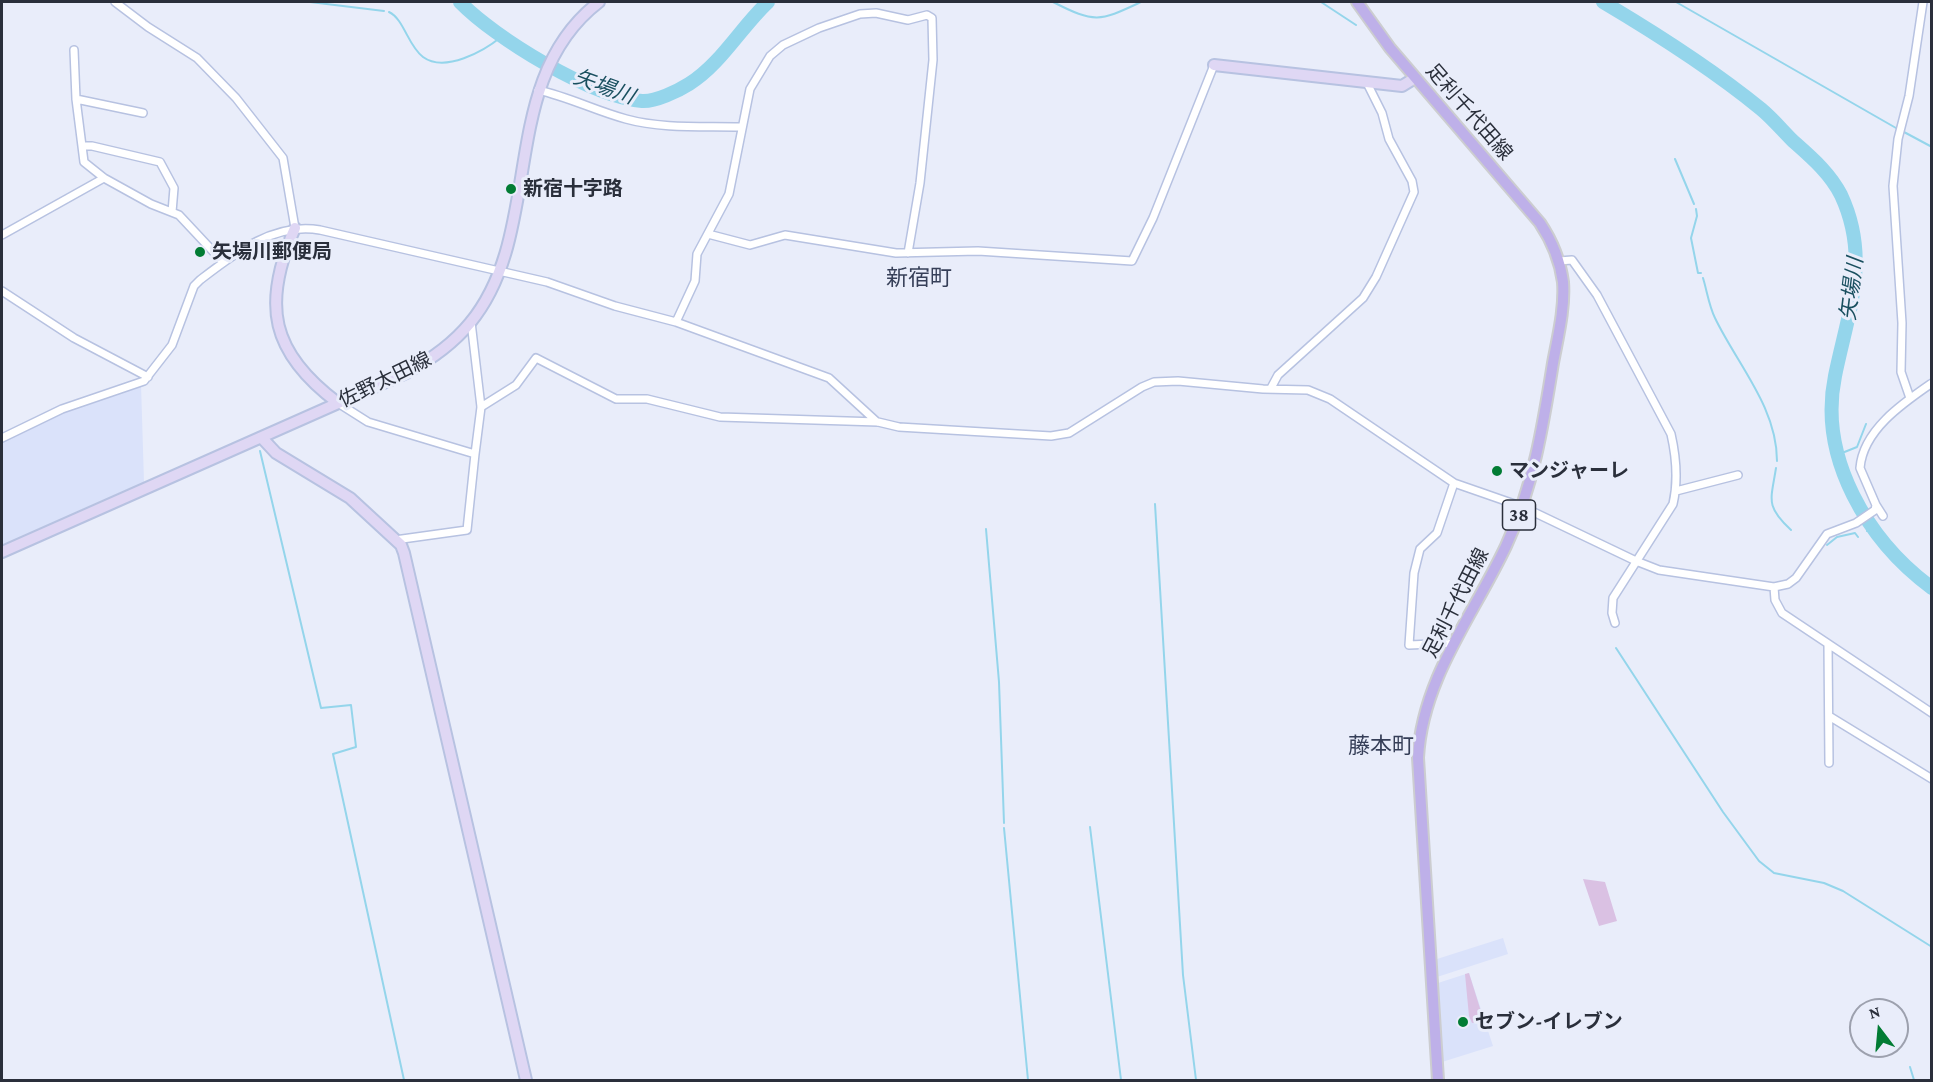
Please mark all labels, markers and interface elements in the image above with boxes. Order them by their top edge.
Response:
street label: 足利千代田線 [1421,59,1517,165]
water label: 矢場川 [570,64,638,110]
place label: 新宿十字路 [523,177,623,201]
marker: 新宿十字路 [504,182,518,196]
place label: 矢場川郵便局 [212,240,332,264]
marker: 矢場川郵便局 [193,245,207,259]
water label: 矢場川 [1836,256,1868,322]
district label: 新宿町 [886,265,952,291]
street label: 佐野太田線 [335,347,435,413]
place label: マンジャーレ [1509,459,1629,483]
marker: マンジャーレ [1490,464,1504,478]
road number: 38 [1502,500,1536,530]
street label: 足利千代田線 [1418,544,1494,662]
district label: 藤本町 [1348,733,1414,759]
north arrow [1849,998,1909,1058]
text: N [1867,1002,1882,1022]
place label: セブン-イレブン [1475,1010,1623,1034]
marker: セブン-イレブン [1456,1015,1470,1029]

